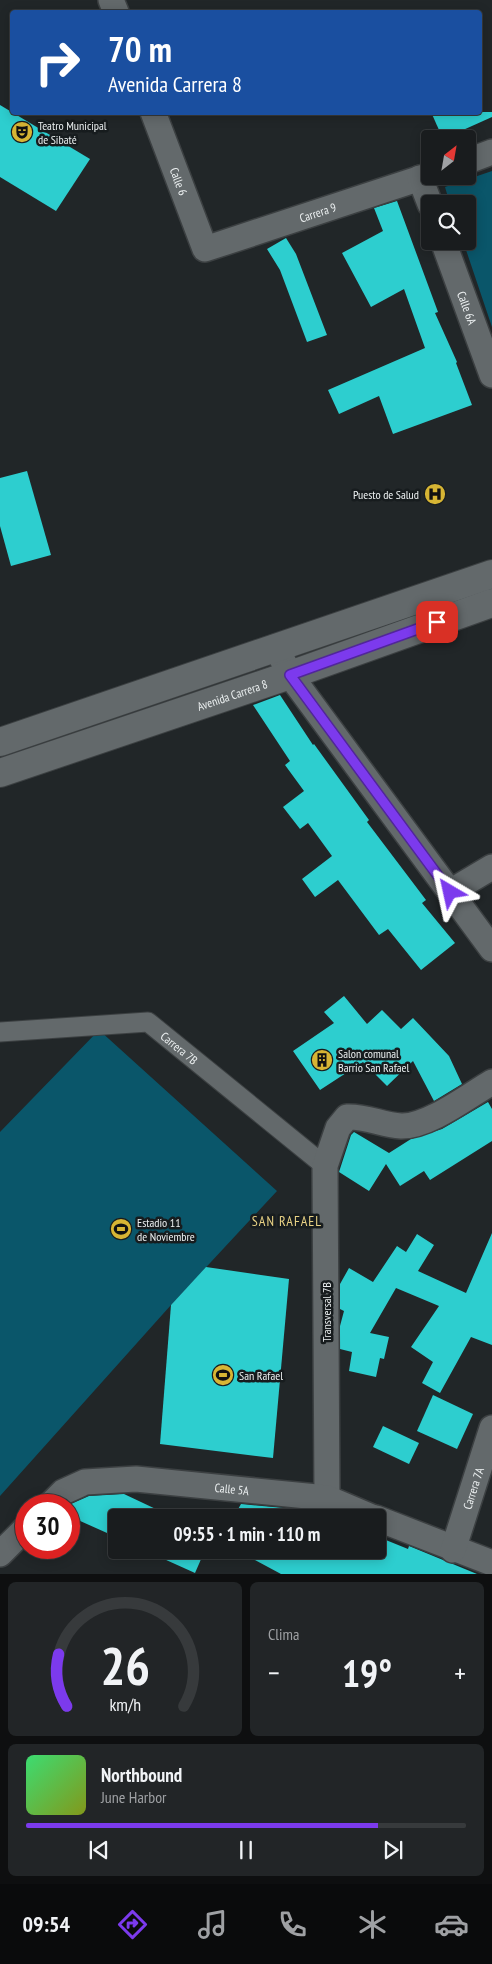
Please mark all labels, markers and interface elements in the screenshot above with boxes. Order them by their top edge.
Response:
text: 70 m [108,26,172,72]
icon: right [25,30,90,95]
text: Avenida Carrera 8 [108,70,242,98]
place label: Teatro Municipal de Sibaté [38,118,107,147]
theatre icon: Teatro Municipal de Sibaté [10,120,34,144]
north arrow [421,130,476,185]
map controls [421,130,476,250]
street label: Calle 6 [167,165,191,197]
button: search [421,195,476,250]
street label: Carrera 9 [297,199,338,225]
street label: Calle 6A [454,289,480,327]
hospital icon: Puesto de Salud [423,482,447,506]
place label: Puesto de Salud [353,487,419,502]
pin [416,601,458,643]
icon: arrive [423,608,451,636]
street label: Avenida Carrera 8 [195,676,269,713]
position arrow [423,865,475,917]
street label: Carrera 7B [158,1028,201,1067]
place label: Salon comunal Barrio San Rafael [338,1046,410,1075]
building icon: Salon comunal Barrio San Rafael [310,1048,334,1072]
district label: SAN RAFAEL [252,1212,322,1230]
place label: Estadio 11 de Noviembre [137,1215,195,1244]
sports icon: Estadio 11 de Noviembre [109,1217,133,1241]
street label: Transversal 7B [319,1282,334,1342]
sports icon: San Rafael [211,1363,235,1387]
place label: San Rafael [239,1368,283,1383]
street label: Carrera 7A [459,1465,487,1511]
street label: Calle 5A [214,1479,250,1498]
speed limit sign: 30 [15,1494,80,1559]
text: 09:55 · 1 min · 110 m [174,1522,320,1546]
text: Clima [268,1624,299,1644]
text: 26 [100,1632,150,1699]
text: 19° [342,1648,392,1697]
text: − [268,1654,280,1691]
text: + [454,1654,466,1691]
text: km/h [109,1693,141,1716]
text: Northbound [101,1763,182,1787]
text: June Harbor [101,1787,166,1807]
icon: previous [85,1836,113,1864]
icon: pause [232,1836,260,1864]
icon: next [379,1836,407,1864]
icon: directions [115,1907,150,1942]
icon: music [195,1907,230,1942]
icon: phone [275,1907,310,1942]
icon: climate [355,1907,390,1942]
icon: car [434,1907,469,1942]
text: 09:54 [22,1910,70,1938]

